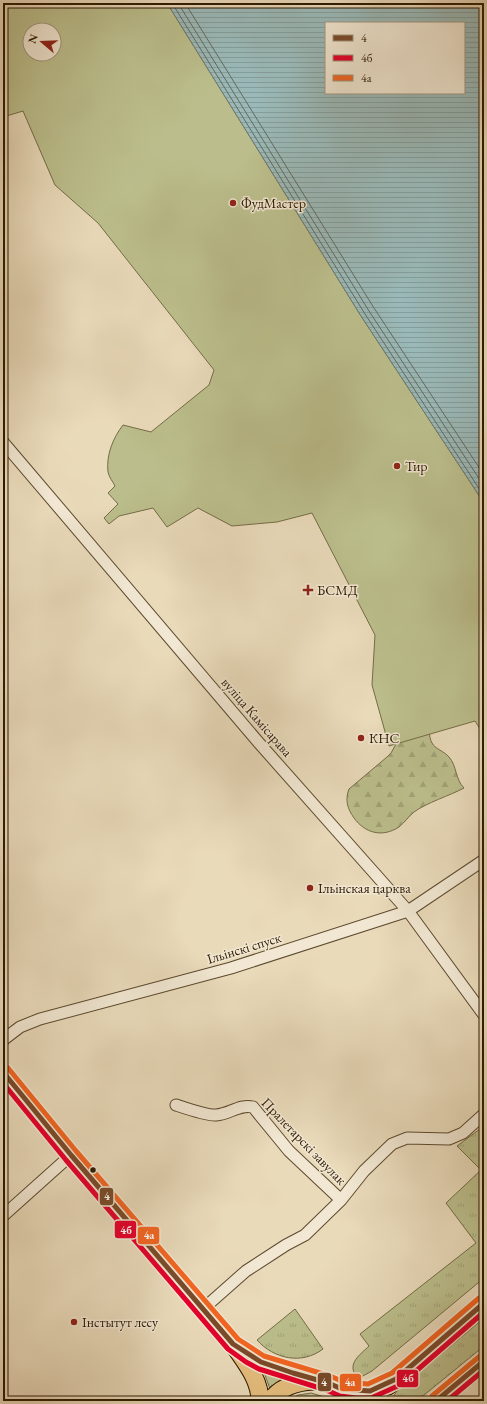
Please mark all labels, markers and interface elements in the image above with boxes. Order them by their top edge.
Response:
north arrow [22,22,62,62]
legend [325,22,465,94]
text: 4 [361,30,367,46]
text: N [24,32,41,45]
text: 4б [361,50,373,66]
text: 4а [361,70,372,86]
place label: ФудМастер [241,194,306,212]
marker: ФудМастер [228,198,238,208]
place label: Тир [405,457,428,475]
marker: Тир [392,461,402,471]
place label: БСМД [317,581,358,599]
marker: БСМД [302,584,314,596]
street label: вуліца Камісарава [218,674,297,761]
place label: КНС [369,729,400,747]
marker: КНС [356,733,366,743]
place label: Ільінская царква [318,879,411,897]
marker: Ільінская царква [305,883,315,893]
street label: Ільінскі спуск [205,928,284,968]
street label: Пралетарскі завулак [258,1093,351,1189]
unlabelled marker [88,1165,98,1175]
line badge: 4 [99,1187,114,1206]
text: 4 [104,1189,110,1203]
line badge: 4б [114,1220,137,1239]
text: 4б [120,1223,132,1237]
line badge: 4а [137,1226,160,1245]
text: 4а [144,1228,154,1242]
place label: Інстытут лесу [82,1313,159,1331]
marker: Інстытут лесу [69,1317,79,1327]
line badge: 4б [396,1369,419,1388]
text: 4б [402,1371,414,1385]
line badge: 4 [317,1372,332,1392]
line badge: 4а [339,1373,362,1392]
text: 4 [321,1375,327,1389]
text: 4а [345,1375,355,1389]

